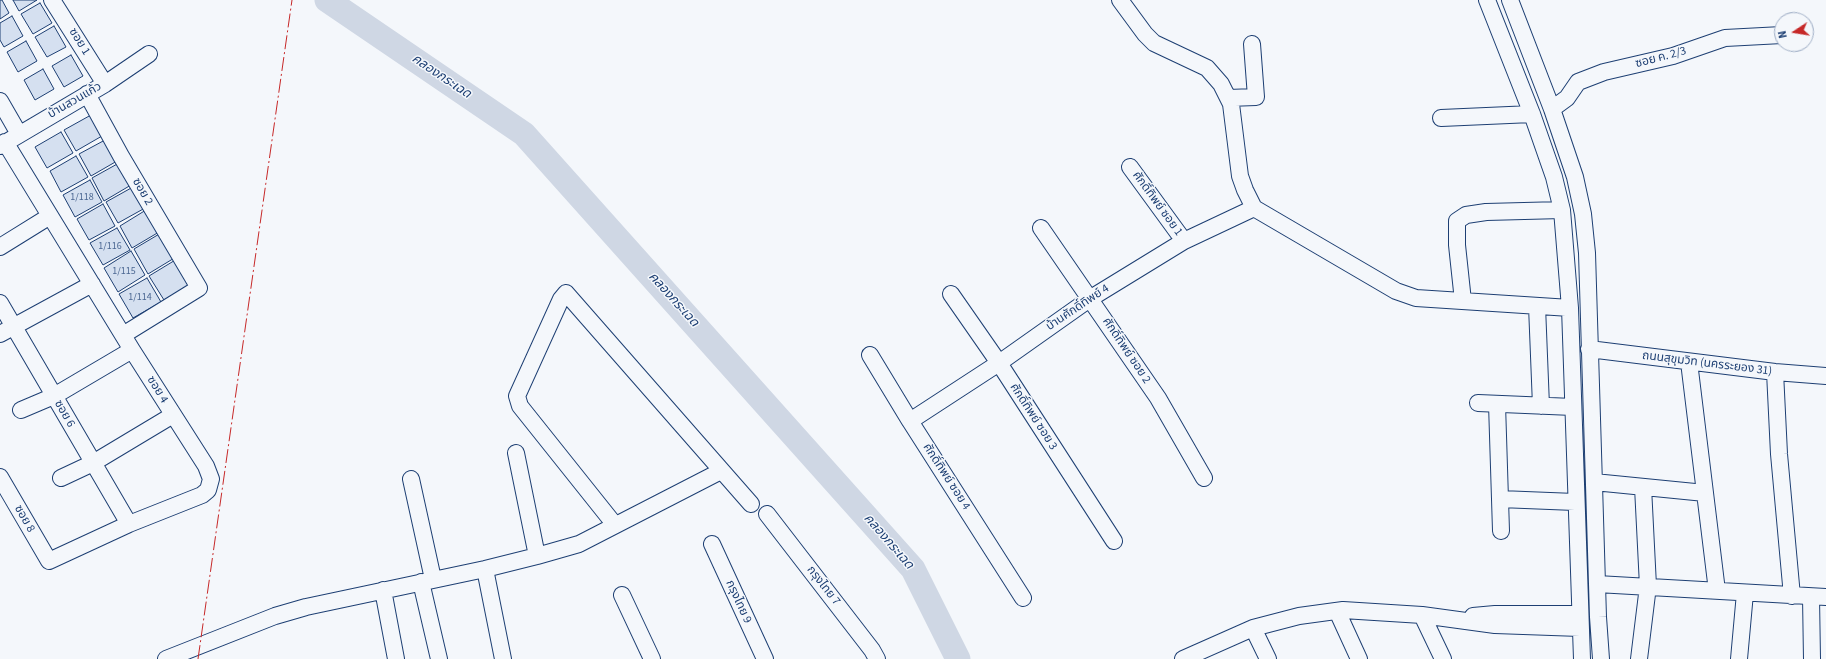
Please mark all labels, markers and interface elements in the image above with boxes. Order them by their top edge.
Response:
north arrow [1774,12,1814,52]
street label: ซอย 1 [65,26,93,58]
text: N [1775,29,1791,40]
street label: ซอย ค. 2/3 [1634,44,1688,72]
water label: คลองกระเฉด [408,52,474,102]
street label: บ้านสวนแก้ว [46,80,104,122]
street label: ศักดิ์ทิพย์ ซอย 1 [1129,169,1185,239]
street label: ซอย 2 [129,176,155,208]
house number: 1/118 [70,192,94,204]
house number: 1/116 [98,241,122,253]
house number: 1/115 [112,266,136,278]
water label: คลองกระเฉด [644,270,702,330]
street label: บ้านศักดิ์ทิพย์ 4 [1044,282,1112,334]
house number: 1/114 [128,292,152,304]
street label: ศักดิ์ทิพย์ ซอย 2 [1099,315,1153,387]
street label: ถนนสุขุมวิท (นครระยอง 31) [1641,349,1773,379]
street label: ซอย 4 [143,374,171,406]
street label: ศักดิ์ทิพย์ ซอย 3 [1006,381,1060,453]
street label: ซอย 6 [51,398,77,430]
street label: ศักดิ์ทิพย์ ซอย 4 [919,441,973,513]
street label: ซอย 8 [11,503,37,535]
water label: คลองกระเฉด [860,511,916,573]
street label: กรุงไทย 7 [803,563,843,609]
street label: กรุงไทย 9 [722,578,754,626]

